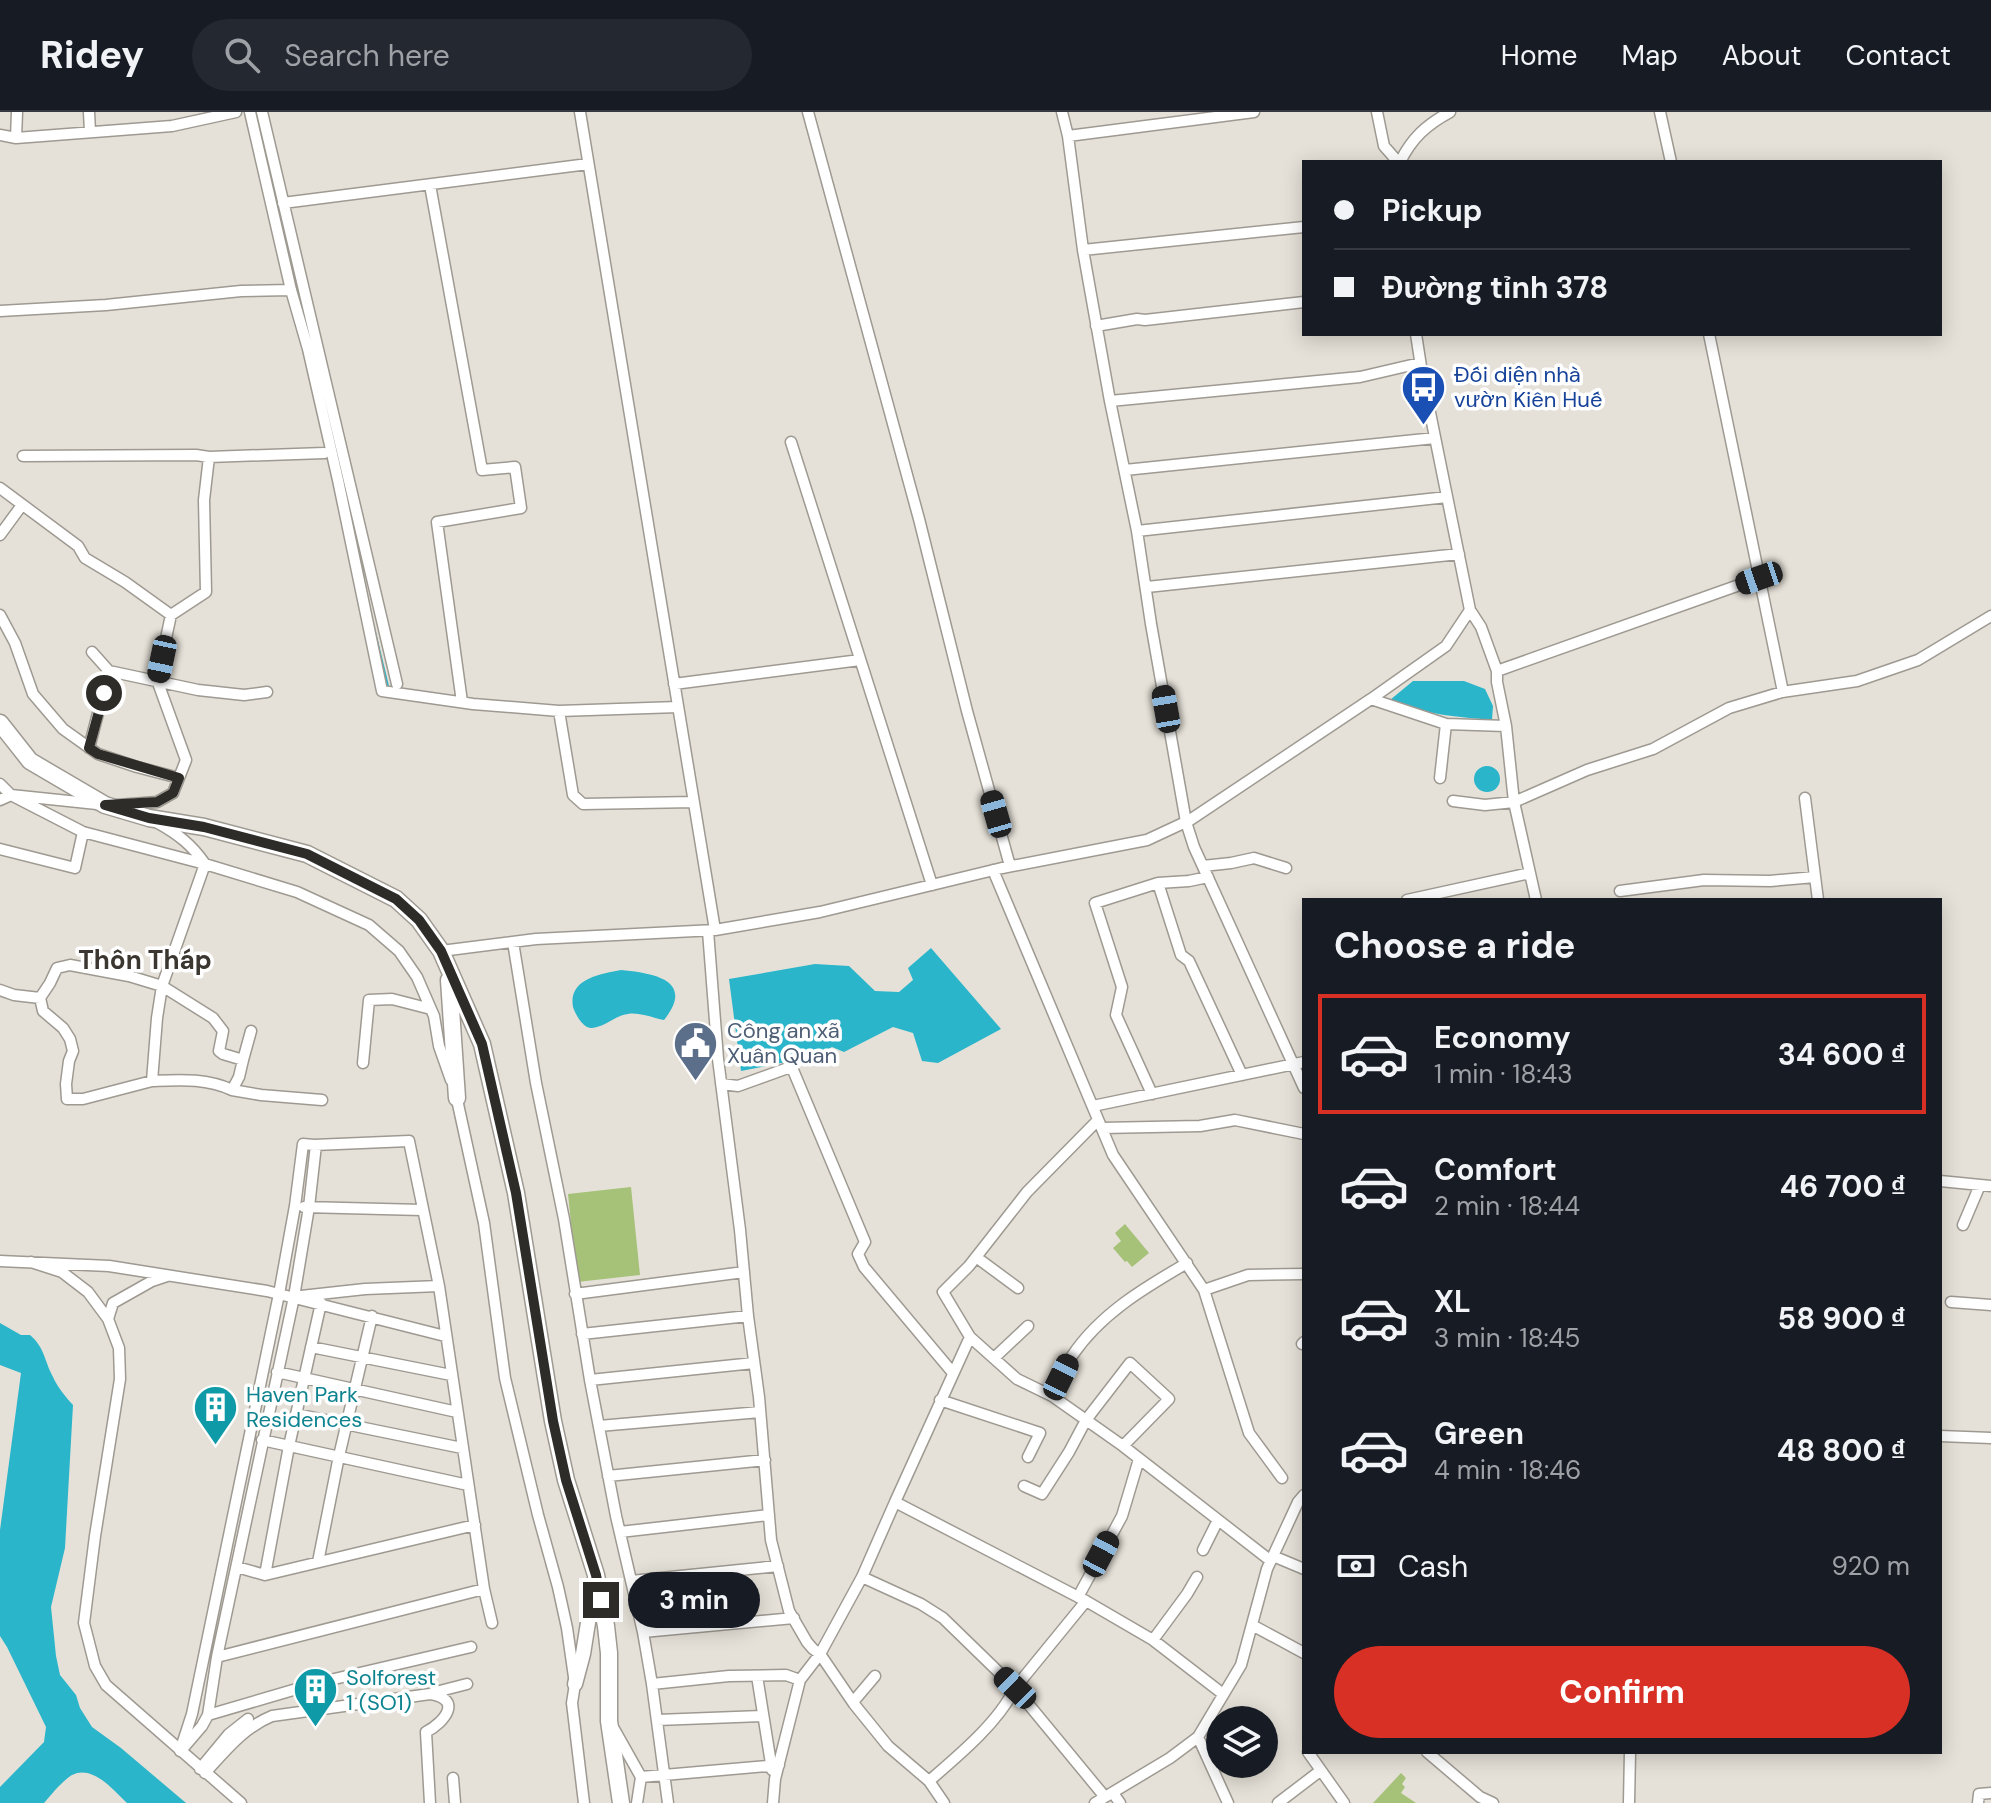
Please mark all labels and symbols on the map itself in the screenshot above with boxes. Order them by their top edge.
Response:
place label: Đối diện nhà vườn Kiên Huế [1454,360,1602,414]
bus stop icon: Đối diện nhà vườn Kiên Huế [1399,363,1447,426]
car [1732,559,1786,597]
car [145,633,179,685]
route start [86,675,122,711]
car [1150,683,1182,735]
car [978,788,1014,840]
district label: Thôn Tháp [78,943,212,977]
place label: Công an xã Xuân Quan [727,1016,840,1070]
public building icon: Công an xã Xuân Quan [672,1019,720,1082]
car [1040,1350,1082,1404]
place label: Haven Park Residences [246,1380,362,1434]
building icon: Haven Park Residences [191,1383,239,1446]
car [1079,1527,1123,1581]
callout: 3 min [629,1572,761,1628]
route end [583,1582,619,1618]
place label: Solforest 1 (SO1) [346,1663,436,1717]
car [989,1663,1041,1713]
building icon: Solforest 1 (SO1) [291,1666,339,1729]

